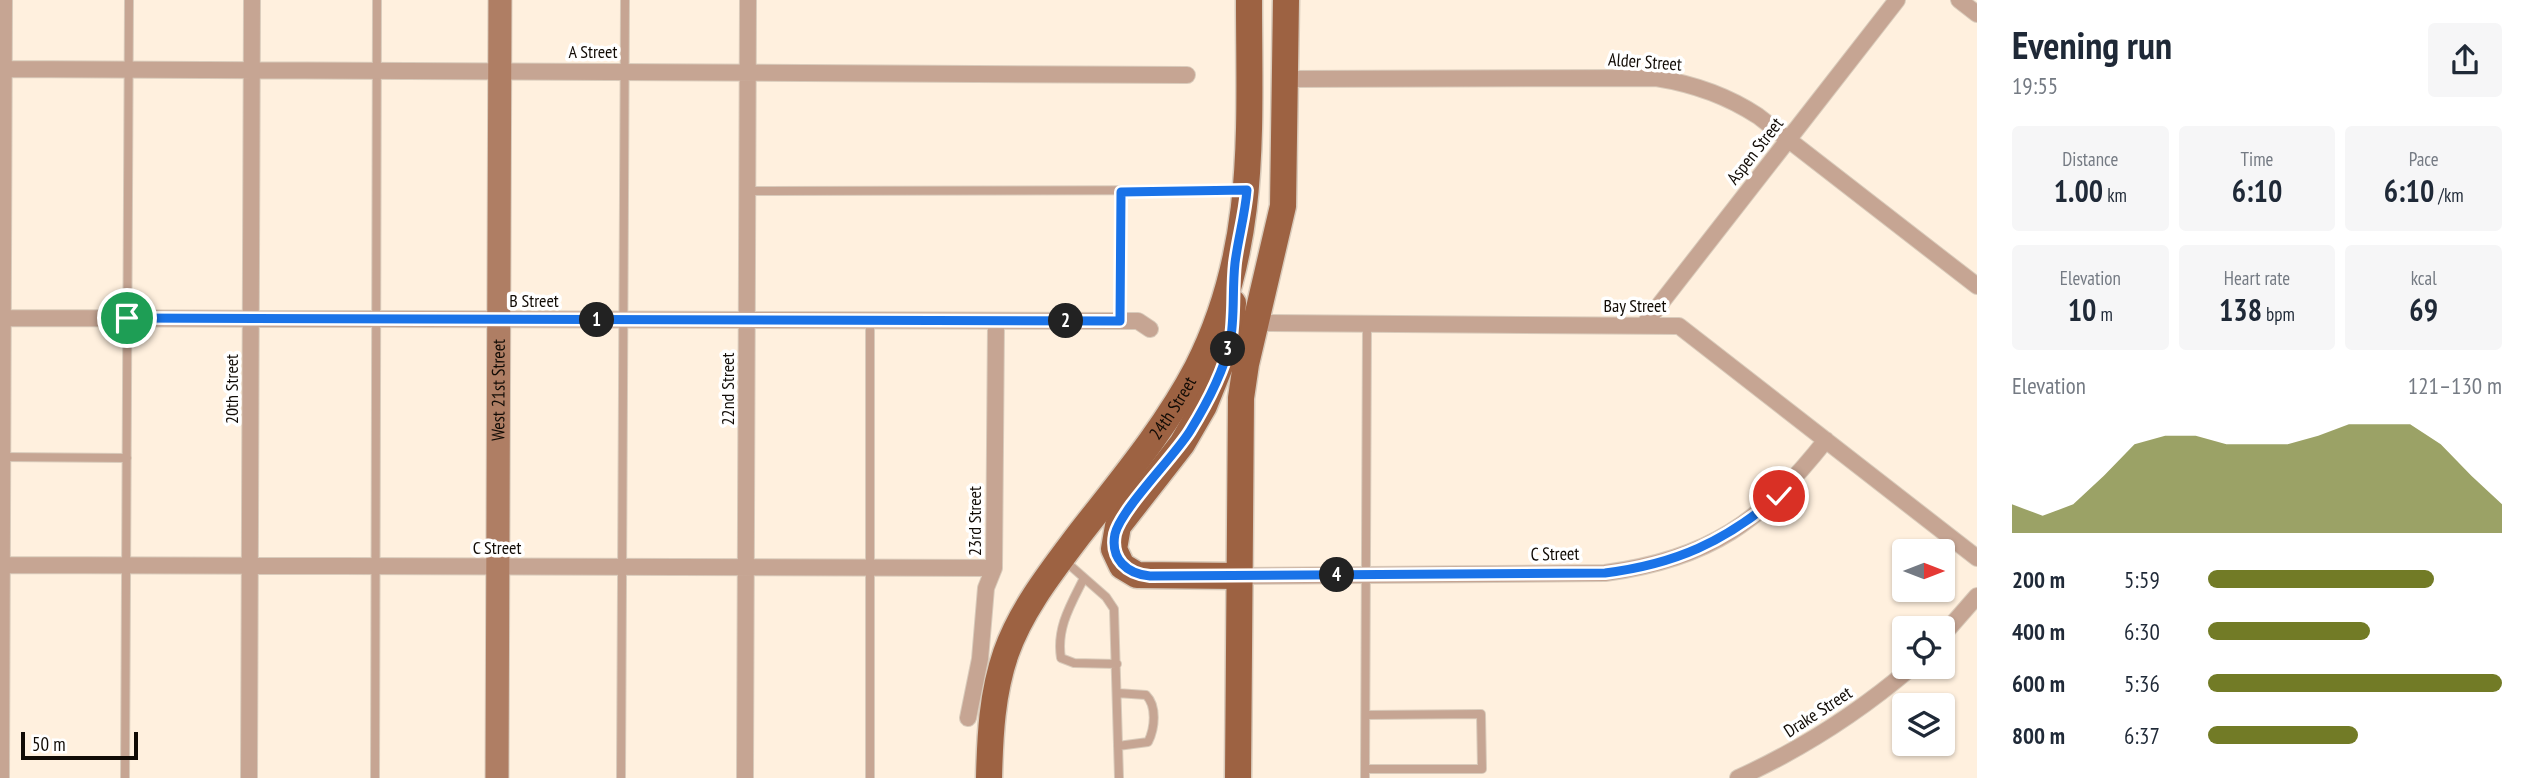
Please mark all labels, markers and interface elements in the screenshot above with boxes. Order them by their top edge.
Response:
text: Evening run [2012,20,2172,69]
button: share [2428,23,2502,97]
street label: A Street [569,40,618,63]
street label: Alder Street [1607,47,1683,76]
text: 19:55 [2012,71,2058,100]
street label: Aspen Street [1721,113,1788,189]
text: Distance [2062,147,2118,171]
text: Time [2241,147,2273,171]
text: Pace [2409,147,2439,171]
text: 1.00 [2054,171,2103,210]
text: 6:10 [2232,171,2282,210]
text: 6:10 [2384,171,2434,210]
text: km [2103,183,2127,207]
text: /km [2434,183,2464,207]
text: Elevation [2060,266,2121,290]
text: Heart rate [2224,266,2290,290]
text: kcal [2411,266,2437,290]
pin [97,288,157,348]
street label: B Street [509,289,559,312]
text: 10 [2068,290,2096,329]
text: 138 [2219,290,2262,329]
text: 69 [2409,290,2438,329]
street label: Bay Street [1604,294,1667,317]
icon: arrive [108,299,146,337]
pin: 1 [580,302,614,338]
text: m [2096,302,2113,326]
text: bpm [2262,302,2295,326]
pin: 2 [1048,304,1084,338]
text: 1 [592,307,601,331]
text: 2 [1061,308,1070,332]
pin: 3 [1210,332,1246,366]
text: 3 [1223,336,1232,360]
street label: West 21st Street [486,339,510,441]
street label: 22nd Street [716,352,739,425]
street label: 20th Street [220,354,243,424]
text: Elevation [2012,371,2086,400]
text: 121–130 m [2408,371,2502,400]
street label: 24th Street [1144,372,1201,444]
pin [1749,466,1809,526]
icon: check [1760,477,1798,515]
street label: 23rd Street [963,486,986,556]
street label: C Street [473,536,521,559]
north arrow [1892,539,1955,602]
map controls [1892,539,1955,756]
street label: C Street [1530,542,1580,565]
pin: 4 [1320,558,1354,592]
text: 4 [1332,562,1341,586]
text: 200 m [2012,565,2065,594]
text: 5:59 [2124,565,2160,594]
button: locate [1892,616,1955,679]
text: 400 m [2012,617,2065,646]
text: 6:30 [2124,617,2160,646]
text: 600 m [2012,669,2065,698]
text: 5:36 [2124,669,2160,698]
street label: Drake Street [1779,681,1856,742]
button: layers [1892,693,1955,756]
text: 800 m [2012,721,2065,750]
text: 6:37 [2124,721,2160,750]
scale bar [21,729,138,761]
text: 50 m [32,732,66,756]

